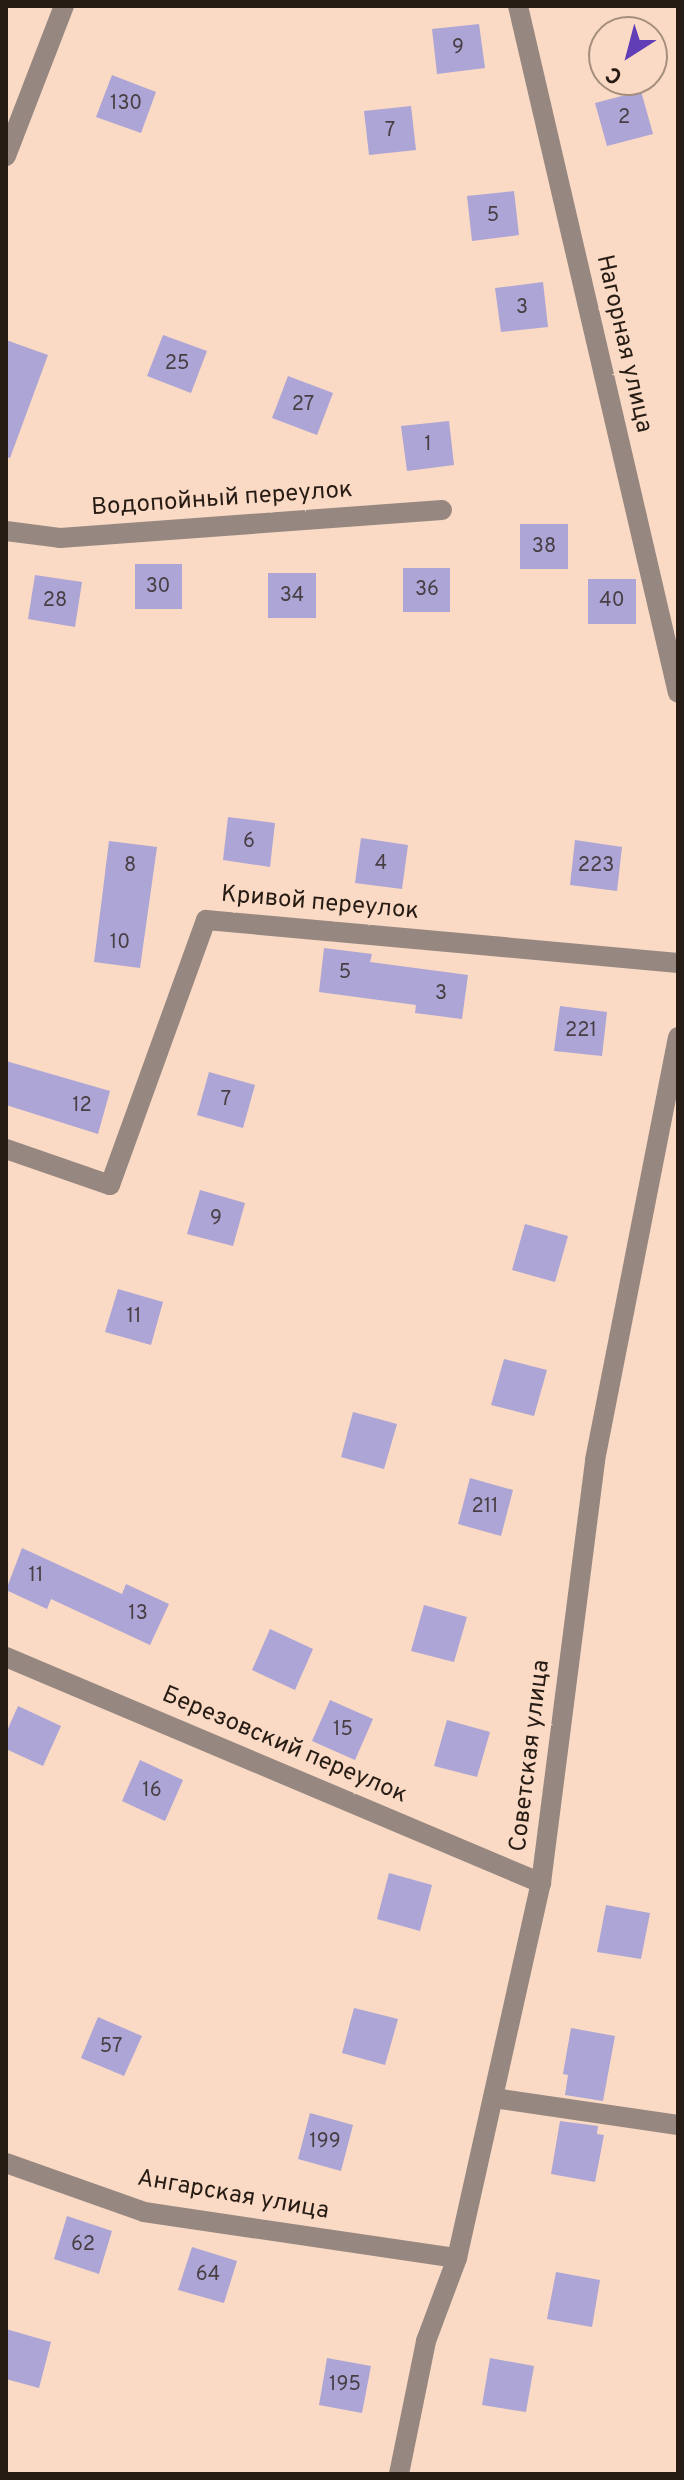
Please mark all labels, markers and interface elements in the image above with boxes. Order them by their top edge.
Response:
north arrow [588,16,668,96]
house number: 9 [452,36,464,60]
text: С [601,59,628,89]
house number: 130 [110,92,142,116]
house number: 2 [618,106,630,130]
house number: 7 [385,119,395,143]
house number: 5 [487,204,499,228]
street label: Нагорная улица [589,252,657,436]
house number: 3 [516,296,528,320]
house number: 25 [165,352,189,376]
house number: 27 [292,393,314,417]
house number: 1 [424,433,432,457]
street label: Водопойный переулок [90,476,354,524]
house number: 38 [532,535,556,559]
house number: 30 [146,575,170,599]
house number: 36 [415,578,439,602]
house number: 34 [280,584,304,608]
house number: 28 [43,589,67,613]
house number: 40 [599,589,625,613]
house number: 6 [243,830,255,854]
house number: 4 [375,852,387,876]
house number: 8 [124,854,136,878]
house number: 223 [578,854,614,878]
street label: Кривой переулок [220,881,420,927]
house number: 10 [110,931,130,955]
house number: 5 [339,961,351,985]
house number: 3 [435,982,447,1006]
house number: 221 [565,1019,597,1043]
house number: 7 [221,1088,231,1112]
house number: 12 [72,1094,92,1118]
house number: 9 [210,1207,222,1231]
house number: 11 [127,1305,141,1329]
house number: 211 [471,1495,499,1519]
house number: 11 [29,1564,43,1588]
house number: 13 [128,1602,148,1626]
street label: Советская улица [505,1658,557,1854]
street label: Березовский переулок [157,1681,411,1811]
house number: 15 [333,1718,353,1742]
house number: 16 [142,1779,162,1803]
house number: 57 [100,2035,122,2059]
house number: 199 [309,2130,341,2154]
street label: Ангарская улица [135,2165,331,2227]
house number: 62 [71,2233,95,2257]
house number: 64 [196,2263,220,2287]
house number: 195 [329,2373,361,2397]

